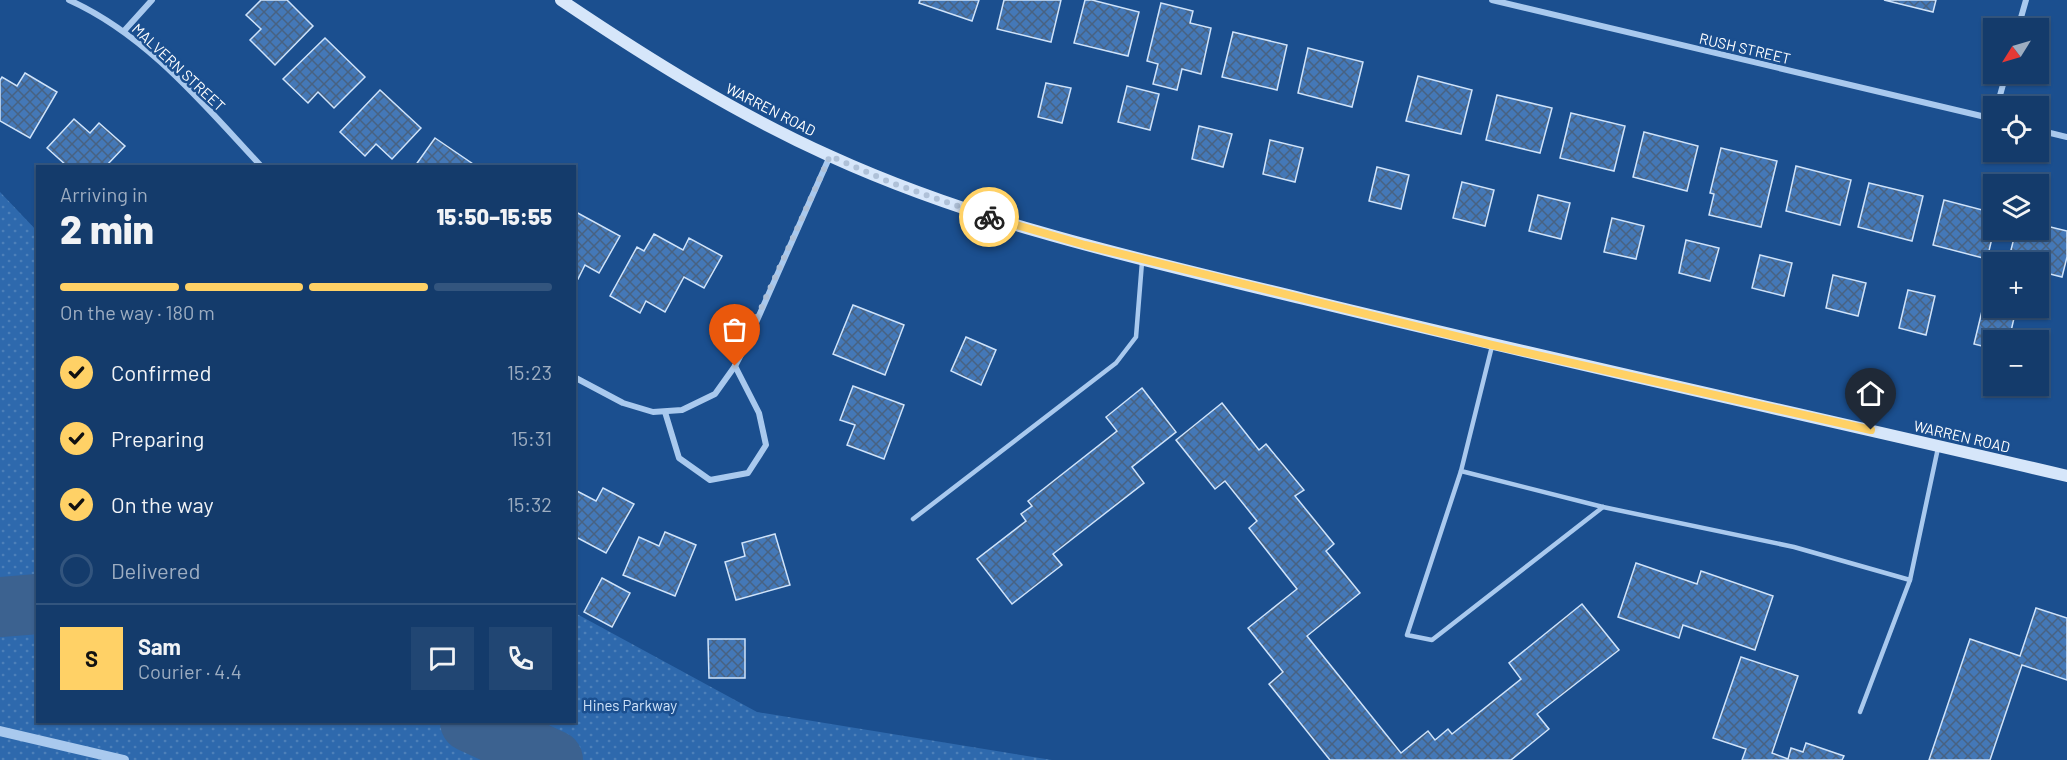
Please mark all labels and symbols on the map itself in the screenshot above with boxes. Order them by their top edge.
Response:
north arrow [1983,18,2049,84]
street label: MALVERN STREET [129,19,229,115]
street label: RUSH STREET [1698,29,1792,67]
street label: WARREN ROAD [723,79,819,139]
courier [959,187,1019,247]
pin [709,304,760,366]
pin [1845,368,1896,430]
street label: WARREN ROAD [1912,416,2012,456]
park label: Hines Parkway [583,696,677,714]

